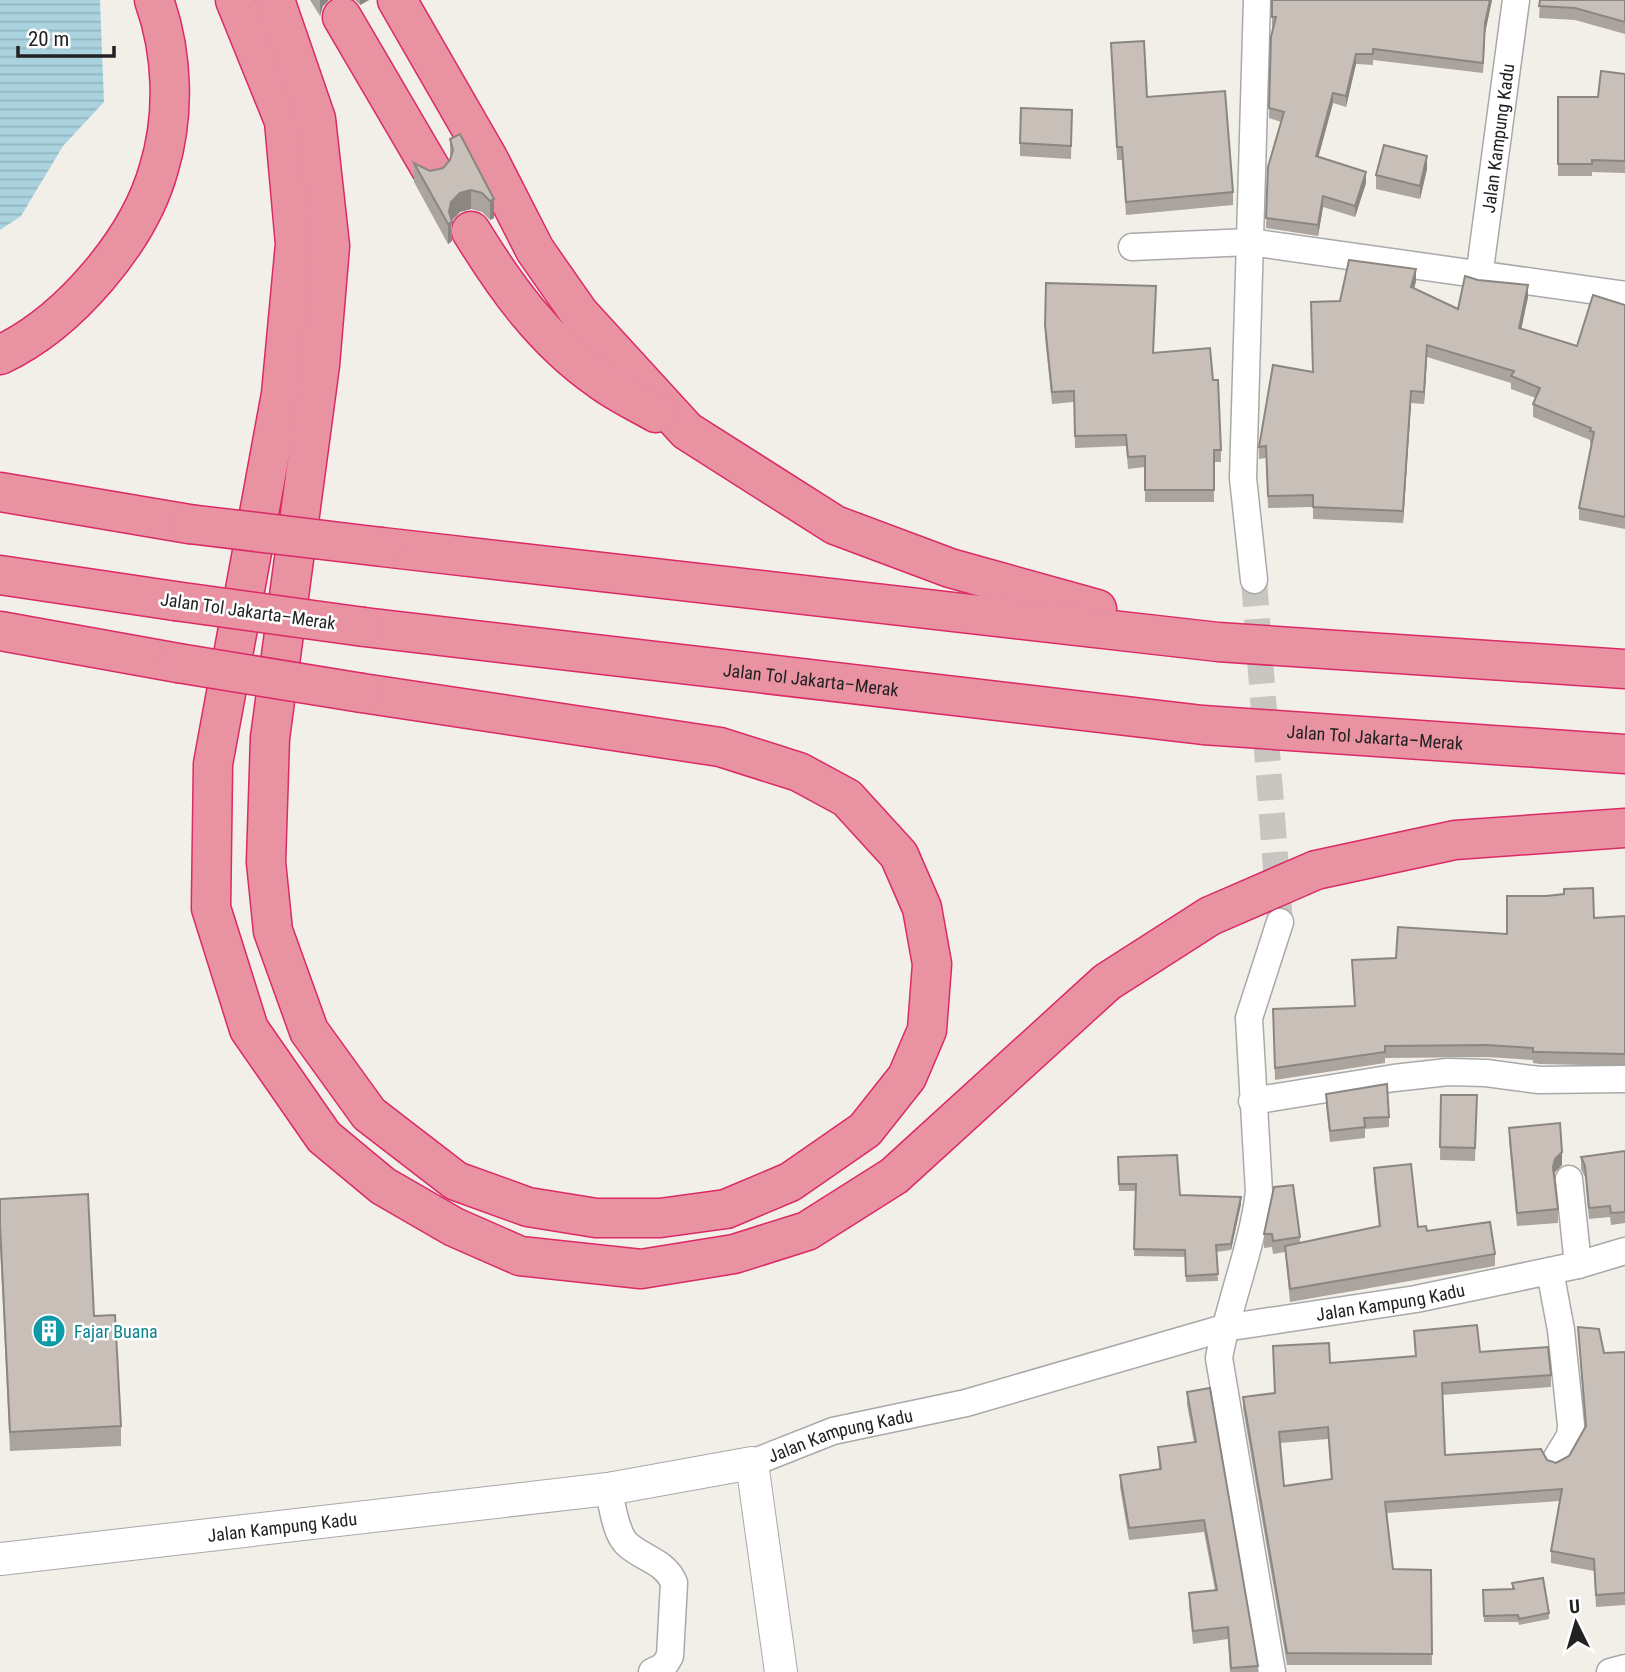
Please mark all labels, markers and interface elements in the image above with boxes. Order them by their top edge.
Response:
scale bar [18,14,114,58]
text: 20 m [28,27,69,51]
street label: Jalan Kampung Kadu [1477,62,1518,214]
street label: Jalan Tol Jakarta–Merak [159,588,337,634]
street label: Jalan Tol Jakarta–Merak [722,659,900,700]
street label: Jalan Tol Jakarta–Merak [1286,720,1464,753]
street label: Jalan Kampung Kadu [1314,1279,1466,1324]
building icon: Fajar Buana [30,1312,68,1350]
place label: Fajar Buana [74,1321,158,1342]
street label: Jalan Kampung Kadu [765,1404,915,1466]
street label: Jalan Kampung Kadu [206,1507,358,1546]
north arrow [1541,1588,1611,1658]
text: U [1568,1595,1581,1618]

